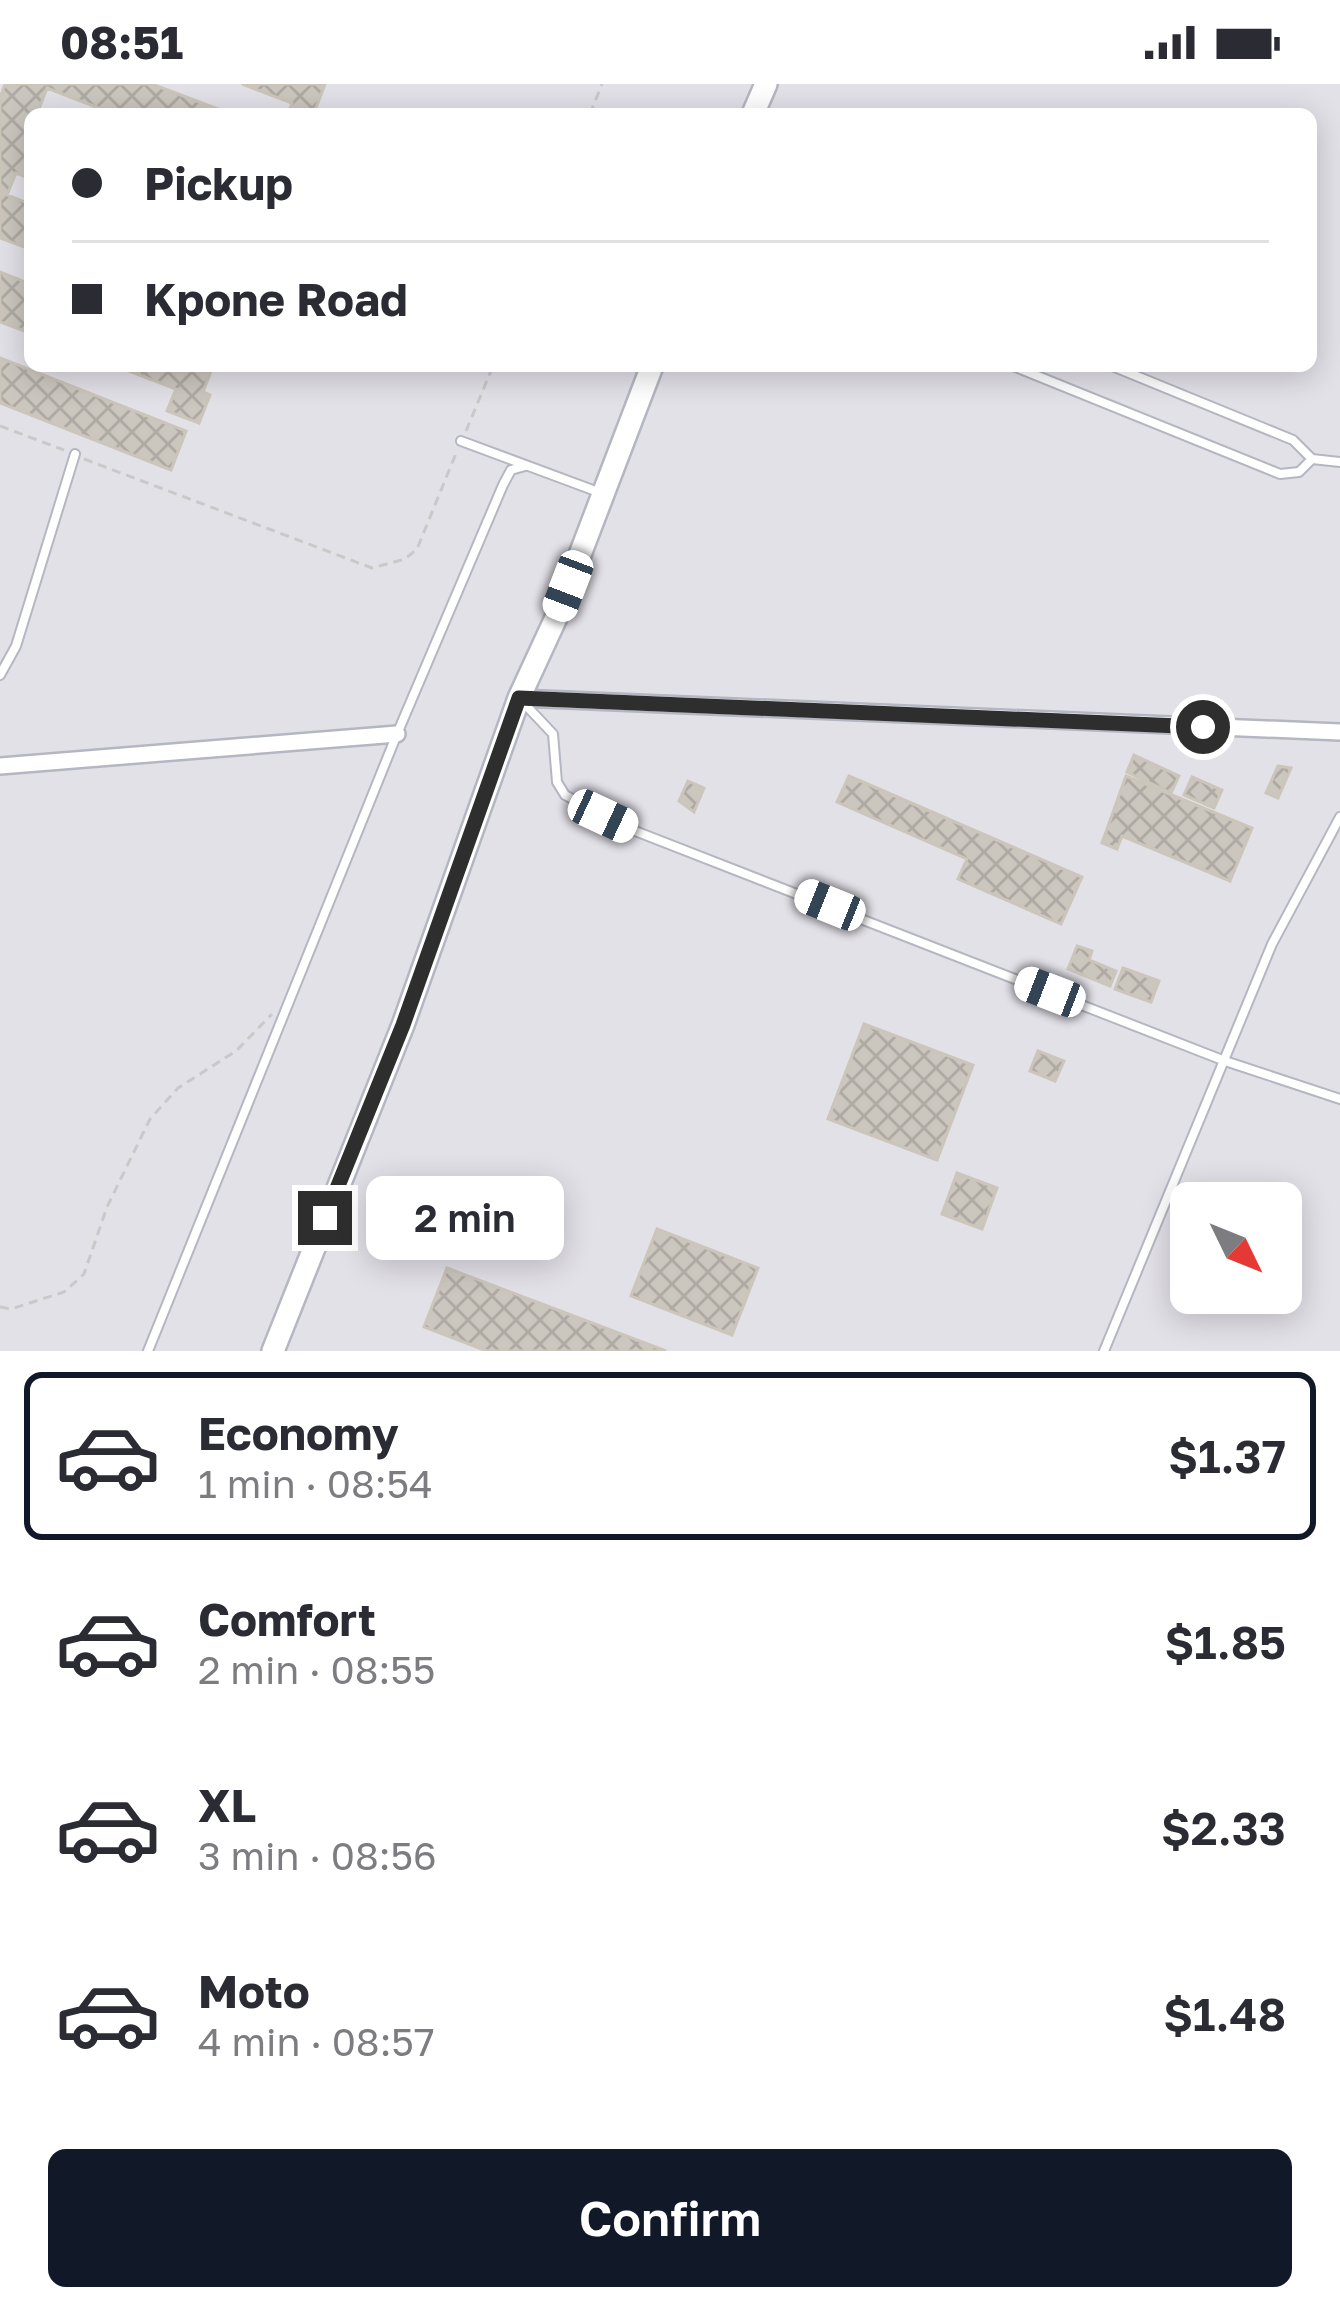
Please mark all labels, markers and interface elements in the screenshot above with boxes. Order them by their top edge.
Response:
text: 08:51 [60,15,183,69]
text: Pickup [144,156,293,210]
text: Kpone Road [144,272,408,326]
car [538,546,598,626]
route start [1176,700,1230,754]
car [563,784,643,848]
car [790,875,870,935]
car [1010,962,1090,1022]
callout: 2 min [367,1176,565,1260]
north arrow [1170,1182,1302,1314]
map controls [1170,1182,1302,1314]
route end [298,1191,352,1245]
text: 2 min [414,1194,516,1241]
icon: car [54,1402,162,1510]
text: Economy [198,1406,399,1460]
text: $1.37 [1168,1429,1286,1483]
text: 1 min · 08:54 [198,1460,433,1507]
icon: car [54,1588,162,1696]
text: Comfort [198,1592,376,1646]
text: $1.85 [1164,1615,1286,1669]
text: 2 min · 08:55 [198,1646,435,1693]
icon: car [54,1774,162,1882]
text: XL [198,1778,256,1832]
text: $2.33 [1161,1801,1286,1855]
text: 3 min · 08:56 [198,1832,437,1879]
icon: car [54,1960,162,2068]
text: Moto [198,1964,310,2018]
text: $1.48 [1163,1987,1286,2041]
text: 4 min · 08:57 [198,2018,435,2065]
button: Confirm [48,2149,1292,2287]

